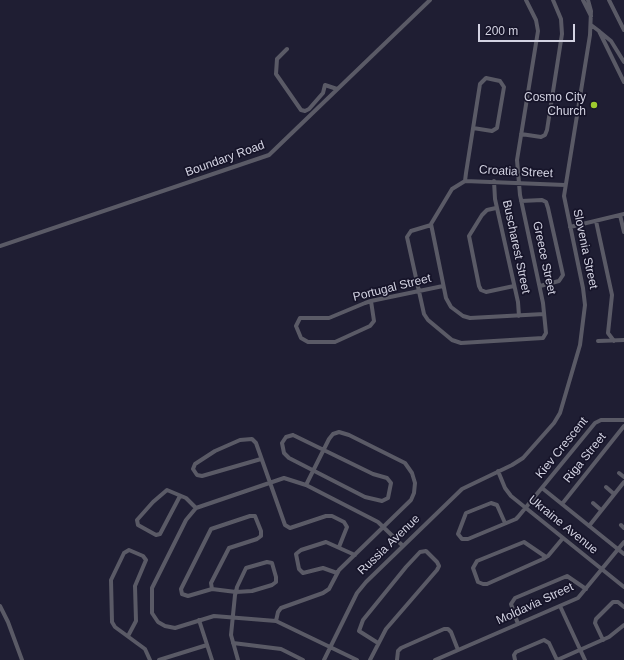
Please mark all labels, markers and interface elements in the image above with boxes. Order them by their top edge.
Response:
scale bar [480,16,577,42]
text: 200 m [485,24,518,38]
place label: Cosmo City Church [524,91,586,119]
marker: Cosmo City Church [589,100,599,110]
street label: Boundary Road [183,138,267,180]
street label: Croatia Street [479,163,553,181]
street label: Buscharest Street [499,199,533,295]
street label: Slovenia Street [569,208,601,290]
street label: Greece Street [529,220,559,296]
street label: Portugal Street [351,271,433,305]
street label: Kiev Crescent [533,414,591,482]
street label: Riga Street [561,430,609,486]
street label: Ukraine Avenue [525,493,601,557]
street label: Russia Avenue [355,512,423,578]
street label: Moldavia Street [494,580,576,628]

